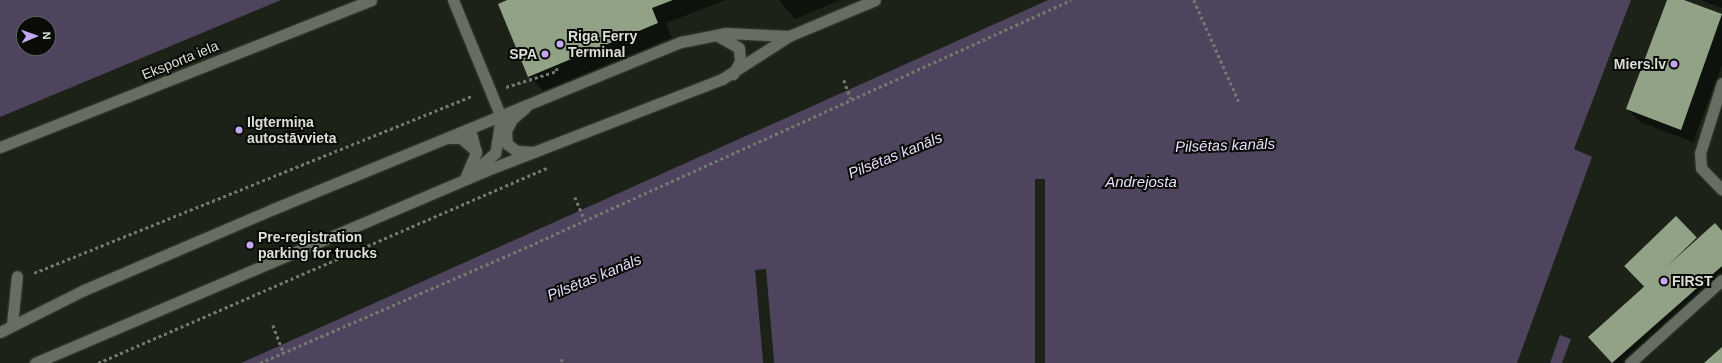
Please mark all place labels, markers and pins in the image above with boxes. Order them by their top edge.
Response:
place label: Riga Ferry Terminal [568,28,637,60]
marker: Riga Ferry Terminal [555,39,565,49]
place label: SPA [509,46,537,62]
marker: SPA [540,49,550,59]
place label: Miers.lv [1614,56,1666,72]
marker: Miers.lv [1669,59,1679,69]
place label: Ilgtermiņa autostāvvieta [247,114,336,146]
marker: Ilgtermiņa autostāvvieta [234,125,244,135]
place label: Pre-registration parking for trucks [258,229,377,262]
marker: Pre-registration parking for trucks [245,240,255,250]
place label: FIRST [1672,273,1712,289]
marker: FIRST [1659,276,1669,286]

